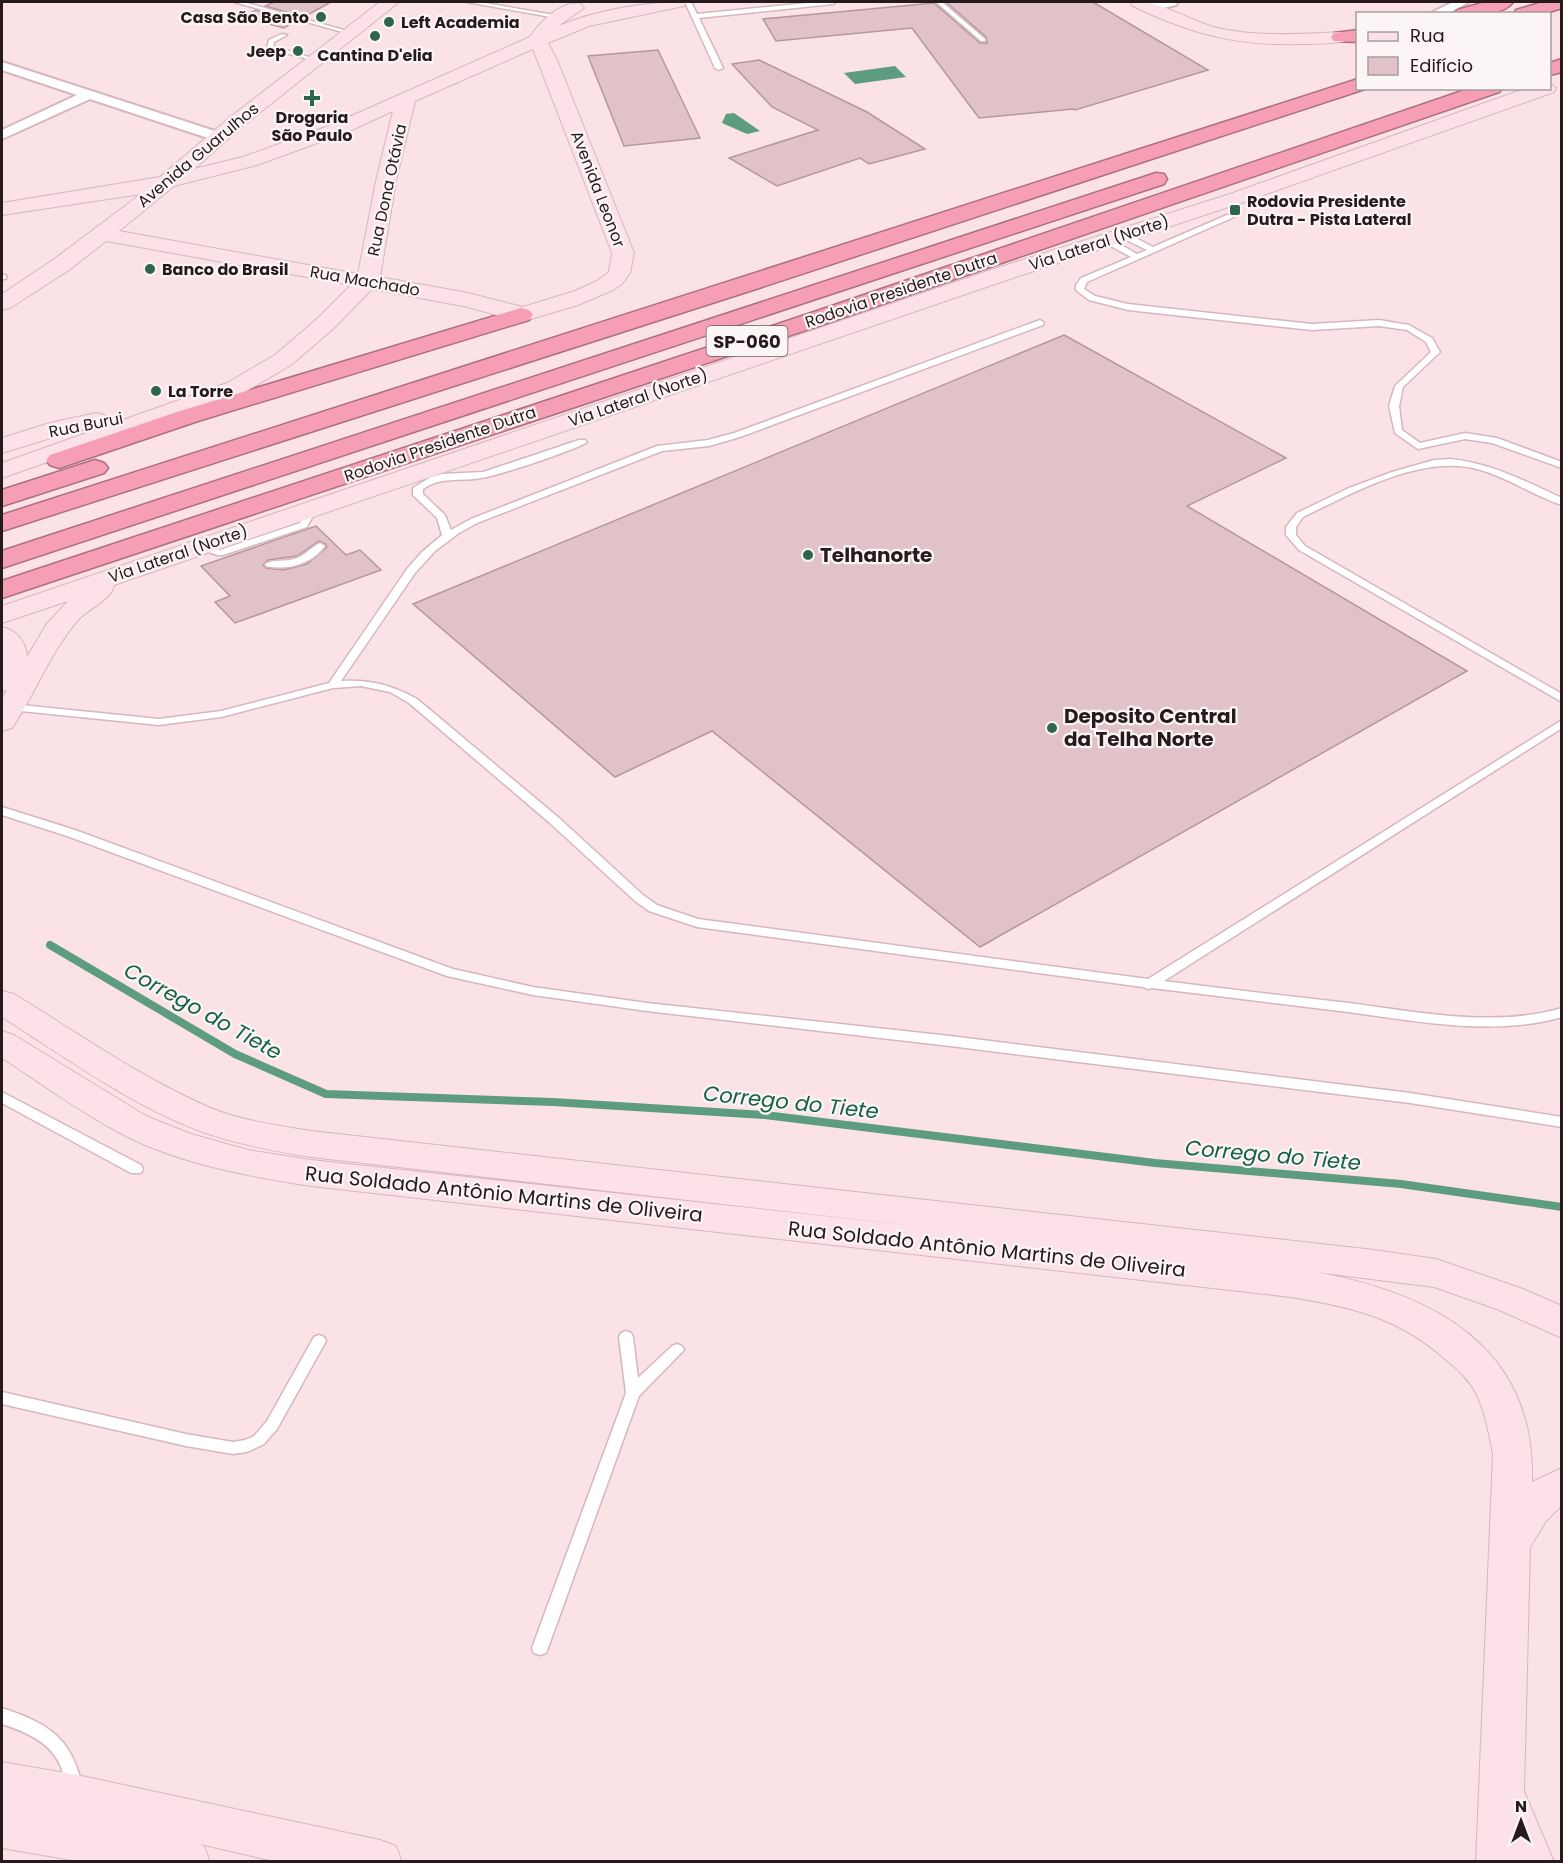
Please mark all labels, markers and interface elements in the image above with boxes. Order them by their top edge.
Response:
place label: Casa São Bento [181,6,309,29]
marker: Casa São Bento [314,10,328,24]
place label: Left Academia [401,11,520,34]
legend [1356,12,1551,90]
marker: Left Academia [382,15,396,29]
text: Rua [1410,23,1445,48]
marker: Cantina D'elia [368,29,382,43]
place label: Jeep [246,40,286,63]
marker: Jeep [291,44,305,58]
place label: Cantina D'elia [317,44,433,67]
text: Edifício [1410,53,1473,78]
marker: Drogaria São Paulo [305,91,319,105]
street label: Avenida Guarulhos [132,97,264,213]
place label: Drogaria São Paulo [272,106,352,147]
street label: Rua Dona Otávia [362,122,412,258]
street label: Avenida Leonor [565,127,631,251]
place label: Rodovia Presidente Dutra - Pista Lateral [1247,190,1411,231]
marker: Rodovia Presidente Dutra - Pista Lateral [1228,203,1242,217]
street label: Via Lateral (Norte) [1026,209,1172,277]
street label: Rodovia Presidente Dutra [802,246,1000,334]
place label: Banco do Brasil [162,258,289,281]
street label: Rua Machado [308,260,422,302]
marker: Banco do Brasil [143,262,157,276]
road number: SP-060 [706,326,788,356]
street label: Via Lateral (Norte) [565,363,711,433]
place label: La Torre [168,380,233,403]
marker: La Torre [149,384,163,398]
street label: Rodovia Presidente Dutra [341,400,539,488]
street label: Rua Burui [47,407,125,443]
street label: Via Lateral (Norte) [105,519,251,589]
place label: Telhanorte [820,541,932,569]
marker: Telhanorte [801,548,815,562]
place label: Deposito Central da Telha Norte [1064,702,1237,753]
marker: Deposito Central da Telha Norte [1045,721,1059,735]
water label: Corrego do Tiete [119,956,287,1066]
water label: Corrego do Tiete [702,1078,880,1126]
water label: Corrego do Tiete [1184,1133,1362,1177]
street label: Rua Soldado Antônio Martins de Oliveira [304,1159,704,1229]
street label: Rua Soldado Antônio Martins de Oliveira [787,1214,1187,1284]
north arrow [1491,1791,1551,1851]
text: N [1515,1795,1527,1818]

